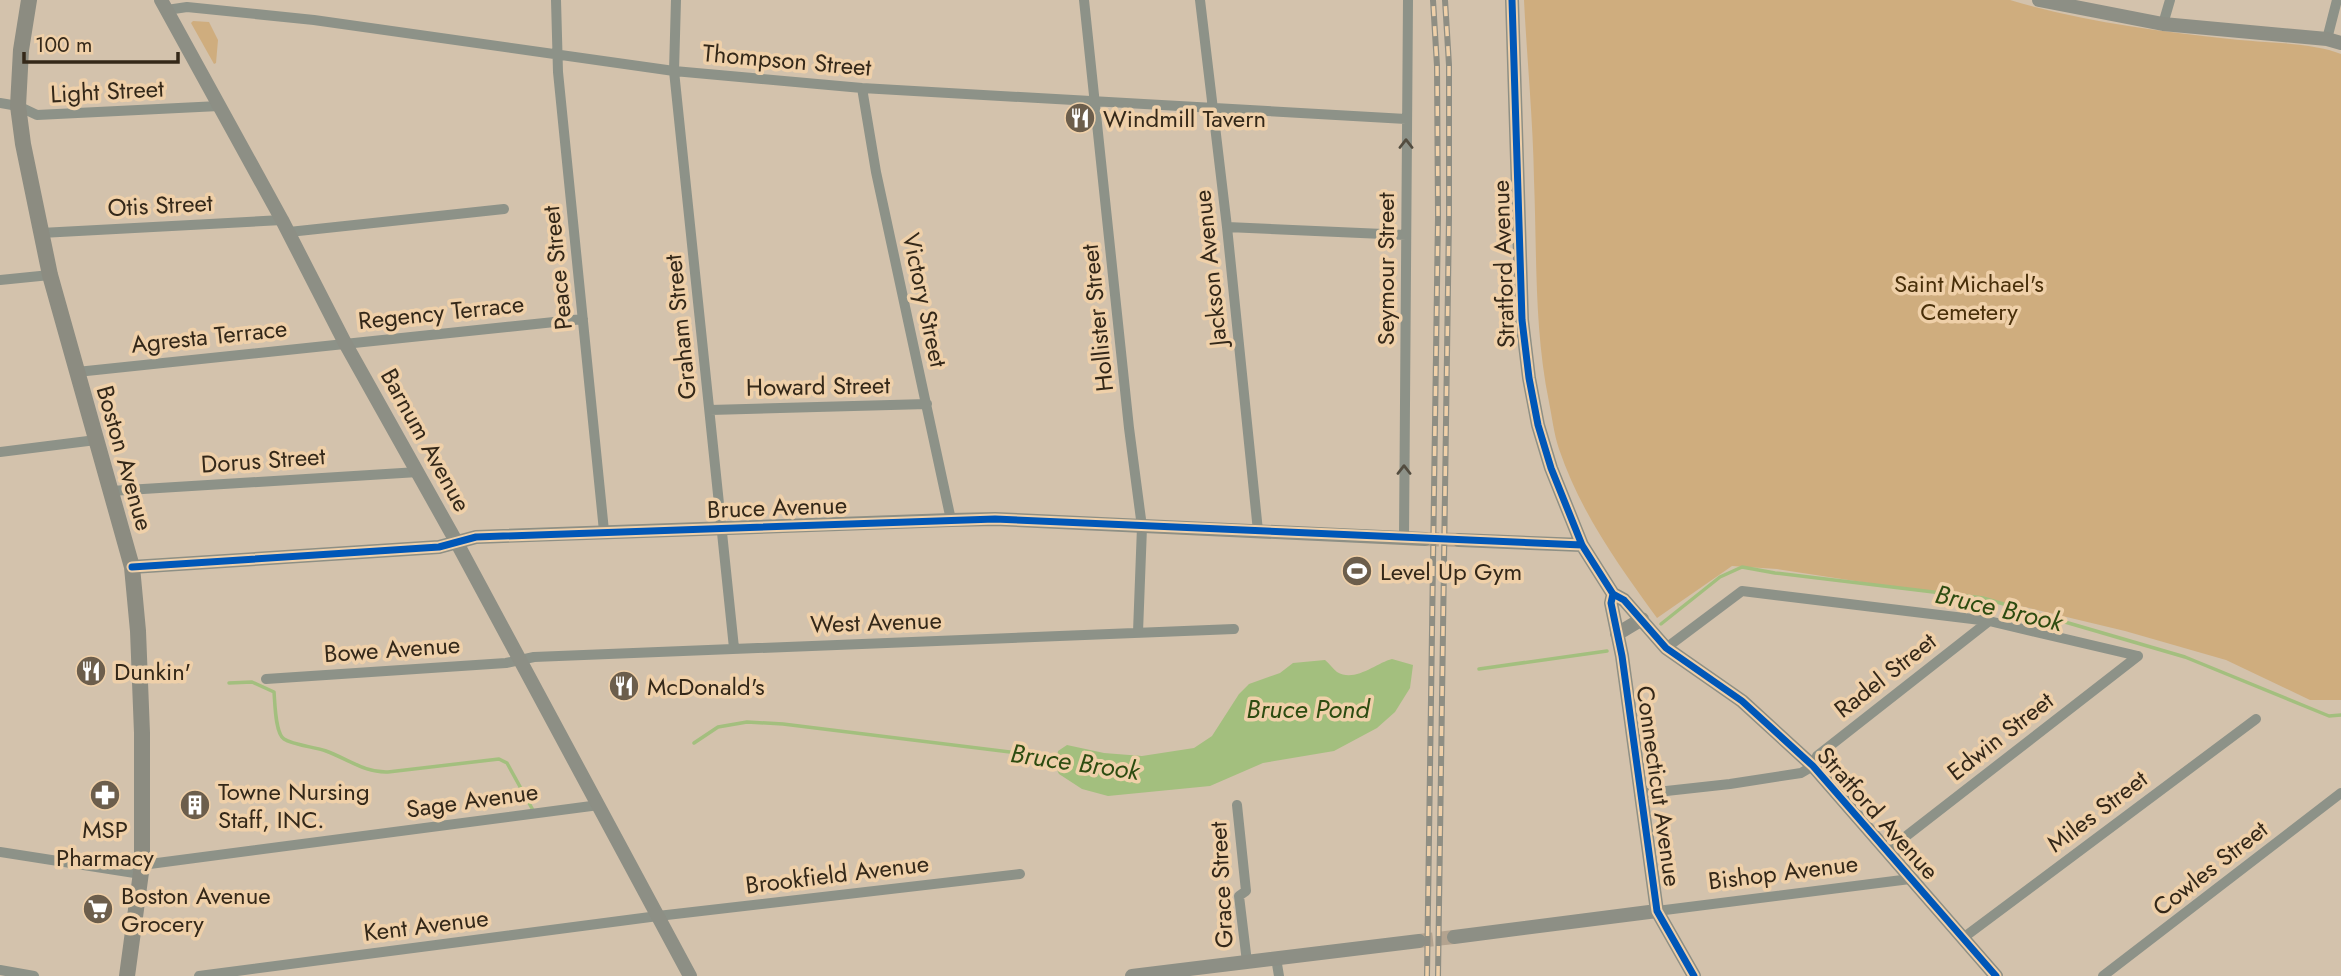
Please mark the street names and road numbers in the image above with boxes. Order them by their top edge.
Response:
street label: Thompson Street [701,35,873,85]
street label: Light Street [49,71,165,111]
street label: Stratford Avenue [1483,179,1523,349]
street label: Otis Street [107,185,214,225]
street label: Jackson Avenue [1184,188,1236,351]
street label: Seymour Street [1368,192,1403,345]
street label: Peace Street [533,204,581,332]
street label: Victory Street [894,230,956,371]
street label: Hollister Street [1072,242,1122,393]
street label: Graham Street [655,252,705,401]
street label: Regency Terrace [356,286,526,338]
street label: Agresta Terrace [129,310,289,362]
street label: Barnum Avenue [372,362,480,518]
street label: Howard Street [746,367,891,405]
street label: Boston Avenue [88,381,162,535]
street label: Dorus Street [200,438,326,482]
street label: Bruce Avenue [706,487,848,527]
street label: West Avenue [810,602,942,642]
street label: Radel Street [1827,624,1944,726]
street label: Bowe Avenue [323,627,461,671]
street label: Connecticut Avenue [1628,683,1690,889]
street label: Edwin Street [1939,683,2061,789]
street label: Stratford Avenue [1809,739,1947,887]
street label: Miles Street [2039,761,2155,860]
street label: Sage Avenue [404,773,540,827]
street label: Cowles Street [2145,812,2275,924]
street label: Grace Street [1200,821,1242,949]
street label: Brookfield Avenue [743,845,931,903]
street label: Bishop Avenue [1706,845,1860,899]
street label: Kent Avenue [362,900,490,950]

